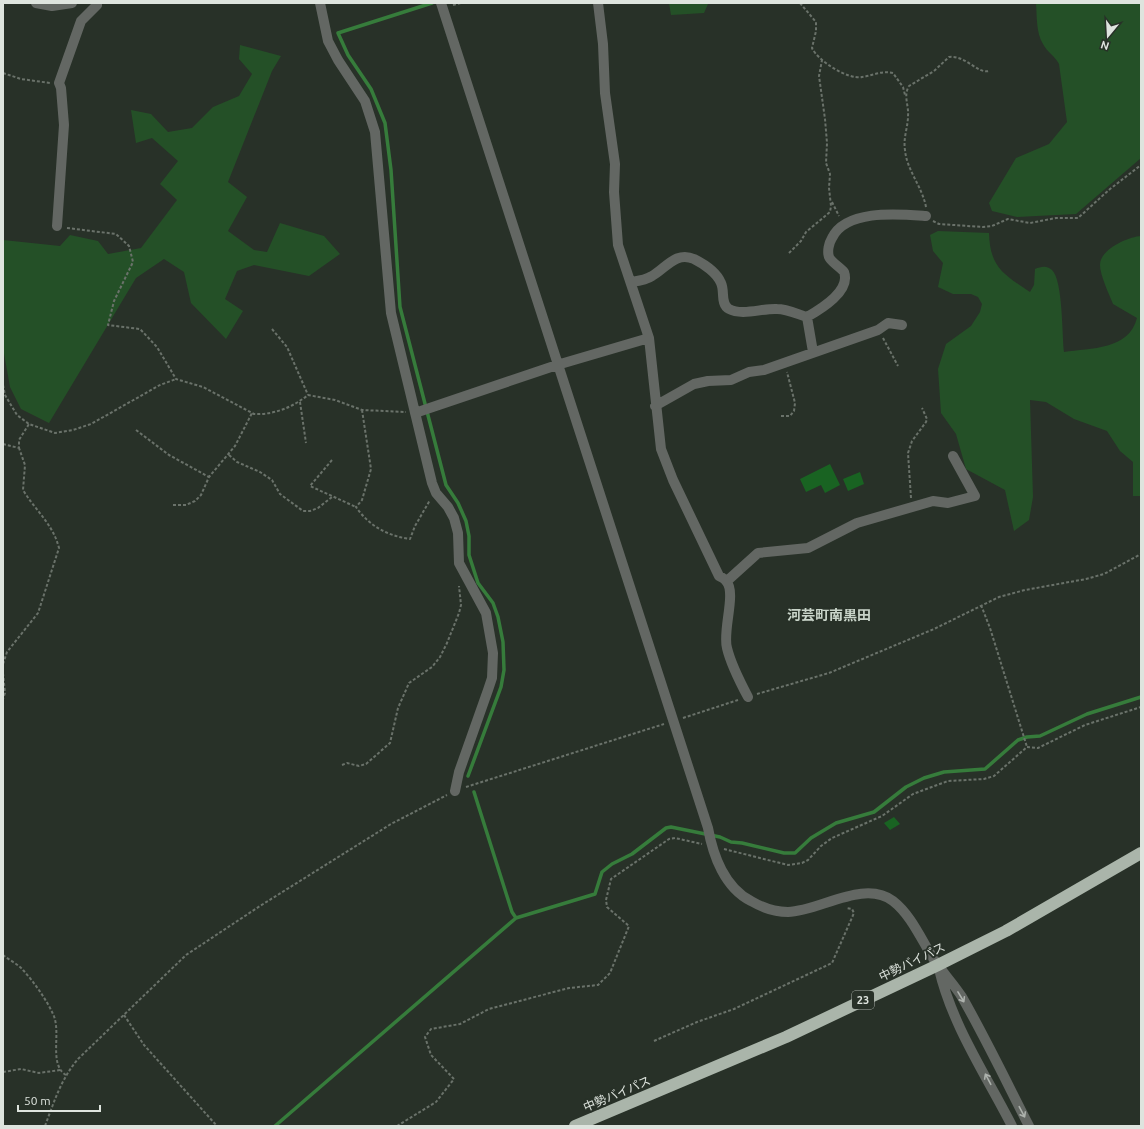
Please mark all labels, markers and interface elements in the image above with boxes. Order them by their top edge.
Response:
north arrow [1088,16,1128,56]
text: N [1099,39,1111,52]
district label: 河芸町南黒田 [787,607,871,623]
street label: 中勢バイパス [877,940,947,983]
road number: 23 [852,991,874,1009]
one-way arrow [957,991,965,1002]
one-way arrow [983,1073,991,1085]
street label: 中勢バイパス [581,1074,652,1114]
scale bar [18,1087,100,1113]
text: 50 m [24,1094,51,1107]
one-way arrow [1018,1106,1026,1118]

